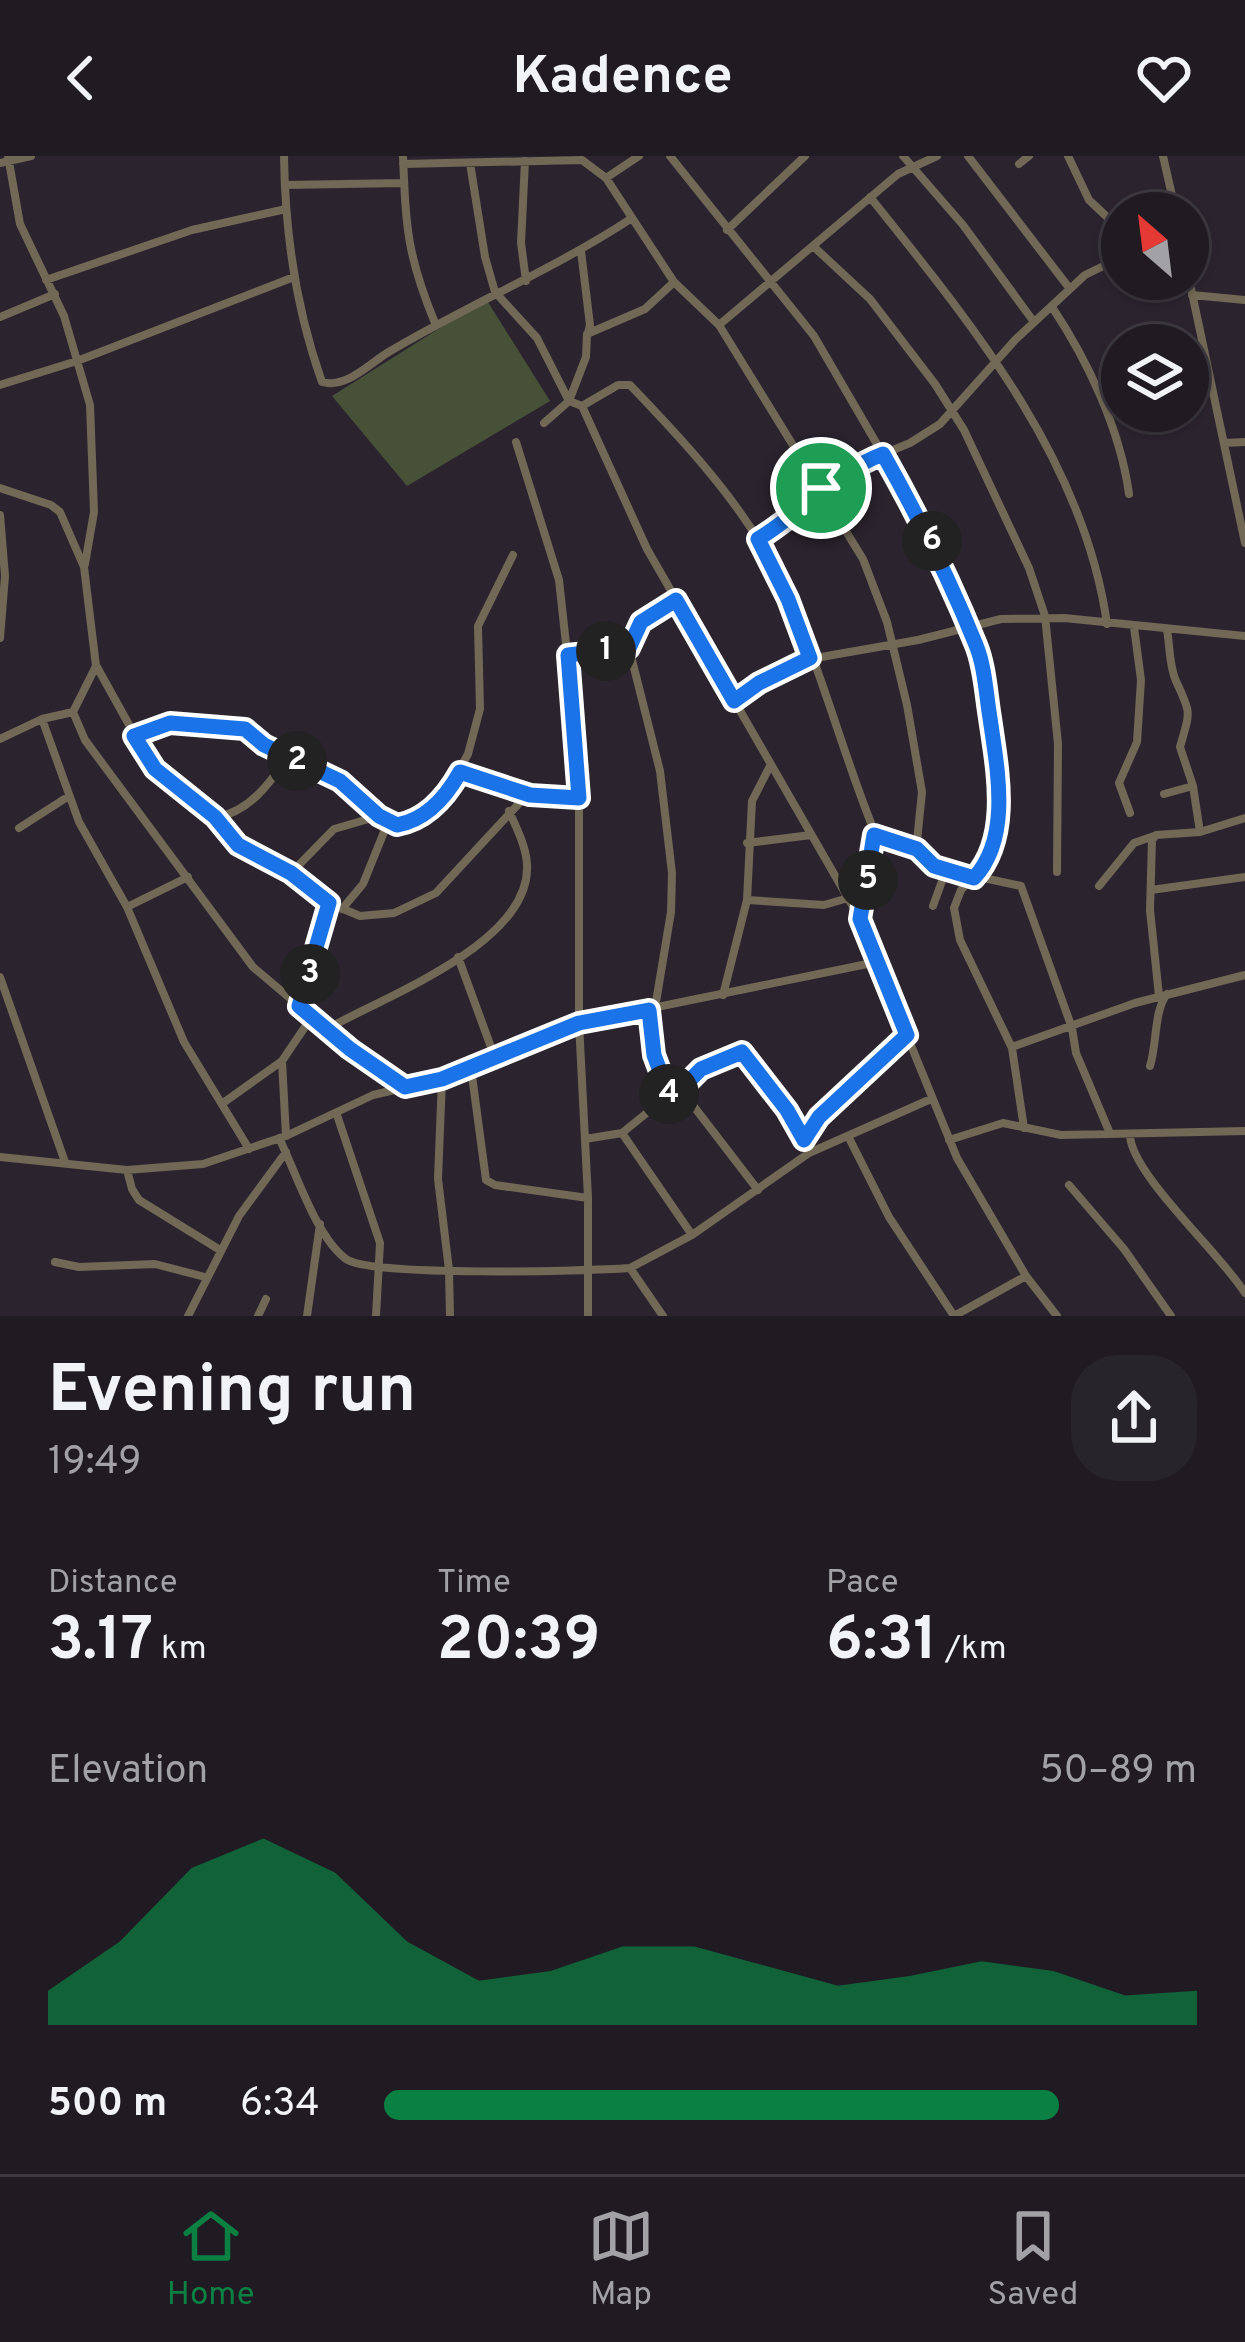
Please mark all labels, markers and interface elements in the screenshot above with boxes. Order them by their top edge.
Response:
text: Kadence [513,44,732,113]
icon: back [48,45,114,111]
icon: heart [1131,45,1197,111]
north arrow [1101,192,1209,300]
map controls [1101,192,1209,432]
button: layers [1101,324,1209,432]
pin [770,437,872,539]
icon: arrive [788,455,854,521]
pin: 6 [902,511,962,571]
text: 6 [922,520,942,562]
pin: 1 [576,621,636,681]
text: 1 [599,630,613,672]
pin: 2 [267,731,327,791]
text: 2 [287,740,307,782]
pin: 5 [838,850,898,910]
text: 5 [858,859,878,901]
pin: 3 [280,944,340,1004]
text: 3 [300,953,320,995]
pin: 4 [639,1064,699,1124]
text: 4 [658,1073,680,1115]
text: Evening run [48,1352,416,1435]
button: share [1071,1355,1197,1481]
text: 19:49 [48,1439,142,1488]
text: Distance [48,1563,178,1605]
text: Time [437,1563,511,1605]
text: Pace [826,1563,899,1605]
text: 3.17 [48,1605,153,1681]
text: 20:39 [437,1605,601,1681]
text: 6:31 [826,1605,937,1681]
text: km [153,1629,207,1671]
text: /km [937,1629,1007,1671]
text: Elevation [48,1748,208,1797]
text: 50–89 m [1039,1748,1197,1797]
text: 500 m [48,2081,167,2130]
text: 6:34 [240,2081,320,2130]
tab: Home [167,2203,254,2317]
tab: Map [588,2203,654,2317]
tab: Saved [988,2203,1078,2317]

